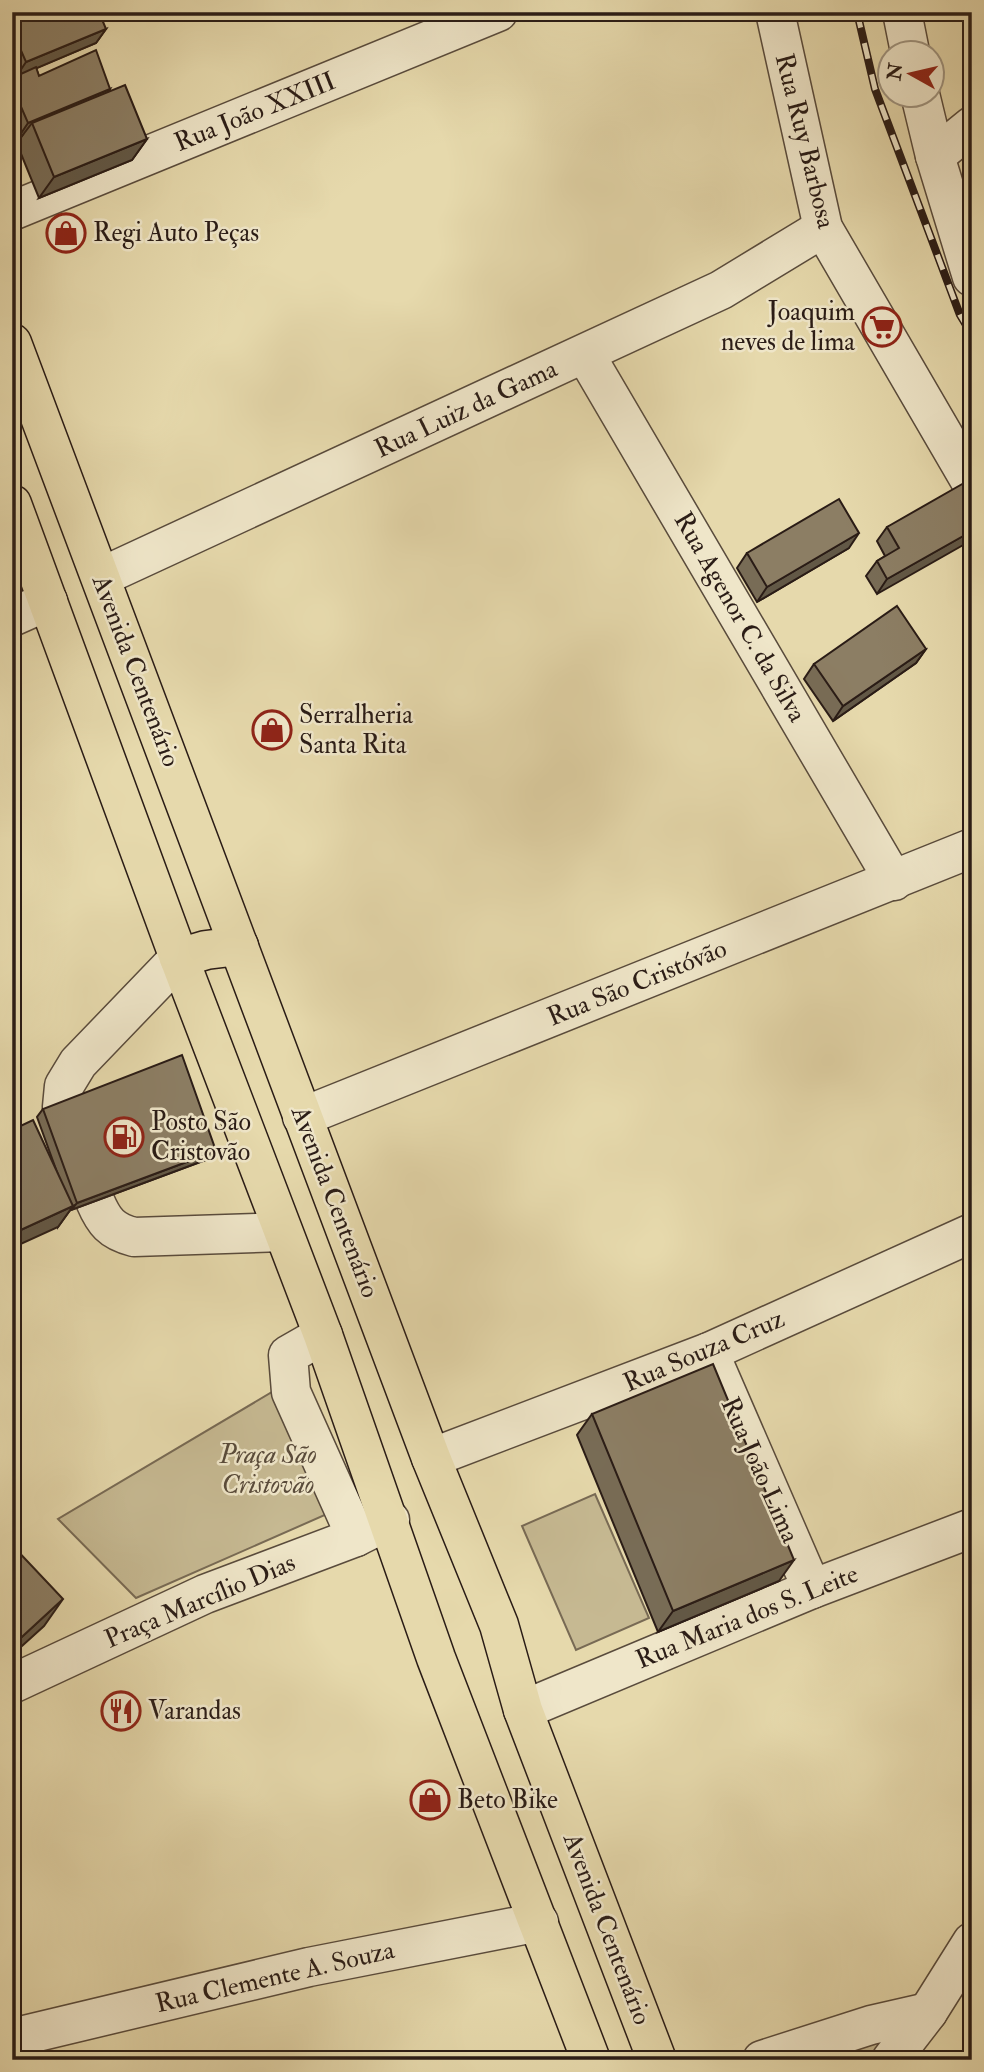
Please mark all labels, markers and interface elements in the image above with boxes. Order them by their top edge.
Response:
north arrow [876,38,946,108]
street label: Rua Ruy Barbosa [768,50,842,232]
text: N [882,61,908,83]
street label: Rua João XXIII [170,65,340,159]
shop icon: Regi Auto Peças [45,212,87,254]
place label: Regi Auto Peças [93,217,259,249]
place label: Joaquim neves de lima [721,296,855,358]
supermarket icon: Joaquim neves de lima [861,306,903,348]
street label: Rua Luiz da Gama [370,353,563,465]
street label: Rua Agenor C. da Silva [667,506,813,728]
street label: Avenida Centenário [84,570,187,771]
place label: Serralheria Santa Rita [299,699,413,761]
shop icon: Serralheria Santa Rita [251,709,293,751]
street label: Rua São Cristóvão [543,933,731,1033]
street label: Avenida Centenário [283,1101,386,1302]
place label: Posto São Cristovão [151,1106,251,1168]
fuel station icon: Posto São Cristovão [103,1116,145,1158]
street label: Rua Souza Cruz [619,1303,790,1399]
street label: Rua João Lima [714,1392,806,1548]
park label: Praça São Cristovão [218,1439,317,1501]
street label: Praça Marcílio Dias [100,1546,300,1656]
street label: Rua Maria dos S. Leite [631,1558,863,1676]
restaurant icon: Varandas [100,1690,142,1732]
place label: Varandas [148,1695,241,1727]
shop icon: Beto Bike [409,1779,451,1821]
place label: Beto Bike [457,1784,558,1816]
street label: Avenida Centenário [555,1828,658,2029]
street label: Rua Clemente A. Souza [152,1934,398,2020]

